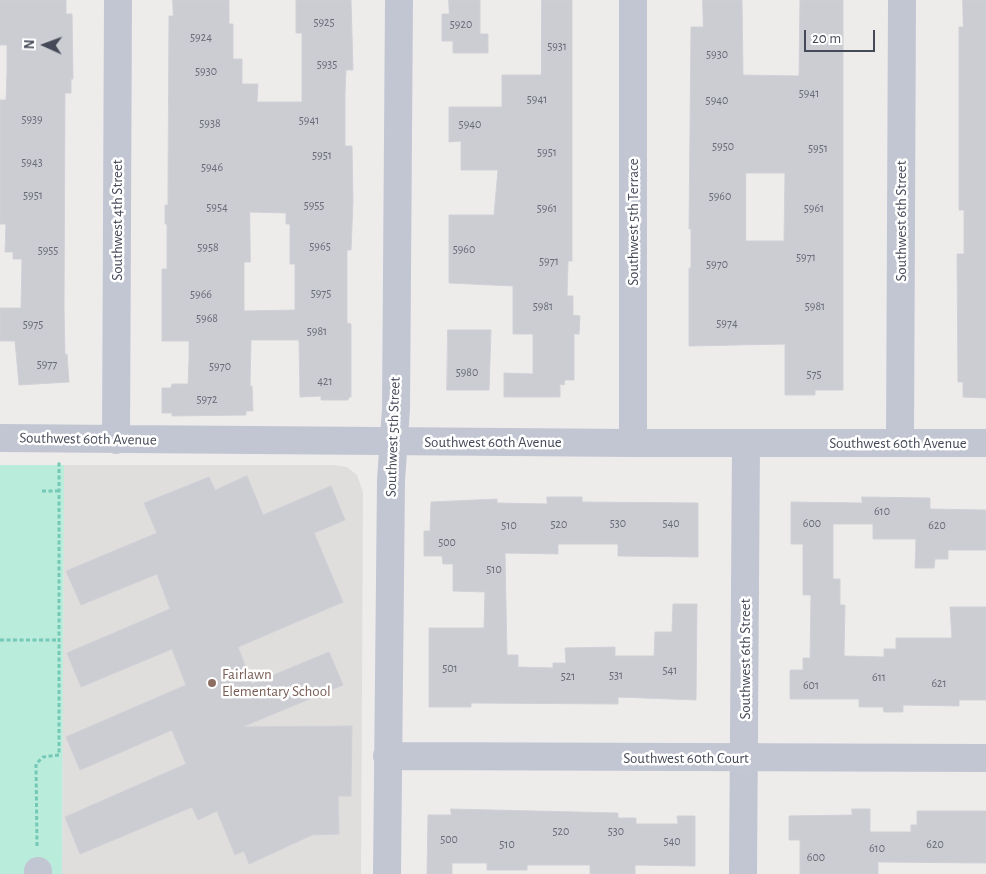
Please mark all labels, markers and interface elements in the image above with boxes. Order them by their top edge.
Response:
house number: 5925 [313,15,335,29]
house number: 5920 [450,17,472,31]
north arrow [20,20,70,70]
scale bar [806,20,877,52]
house number: 5924 [190,30,212,44]
text: 20 m [812,31,841,46]
text: N [23,39,37,50]
house number: 5931 [547,39,567,53]
house number: 5930 [706,47,728,61]
house number: 5935 [317,57,337,71]
house number: 5930 [195,64,217,78]
house number: 5941 [799,86,819,100]
house number: 5941 [527,92,547,106]
house number: 5940 [706,93,728,107]
house number: 5939 [21,112,43,126]
house number: 5941 [299,113,319,127]
house number: 5938 [199,116,221,130]
house number: 5940 [459,117,481,131]
house number: 5950 [712,139,734,153]
house number: 5951 [808,141,828,155]
house number: 5951 [537,145,557,159]
house number: 5951 [312,148,332,162]
house number: 5943 [21,155,43,169]
street label: Southwest 5th Terrace [624,158,642,286]
street label: Southwest 4th Street [108,159,126,281]
house number: 5946 [201,160,223,174]
street label: Southwest 6th Street [892,160,910,282]
house number: 5951 [23,188,43,202]
house number: 5960 [709,189,731,203]
house number: 5955 [304,198,324,212]
house number: 5954 [206,200,228,214]
house number: 5961 [537,201,557,215]
house number: 5961 [804,201,824,215]
house number: 5965 [309,239,331,253]
house number: 5958 [197,240,219,254]
house number: 5960 [453,242,475,256]
house number: 5955 [38,243,58,257]
house number: 5971 [796,250,816,264]
house number: 5971 [539,254,559,268]
house number: 5970 [706,257,728,271]
house number: 5975 [311,286,331,300]
house number: 5966 [190,287,212,301]
house number: 5981 [533,299,553,313]
house number: 5981 [805,299,825,313]
house number: 5968 [196,311,218,325]
house number: 5974 [716,316,738,330]
house number: 5975 [23,317,43,331]
house number: 5981 [307,324,327,338]
house number: 5977 [37,357,57,371]
house number: 5970 [209,359,231,373]
house number: 5980 [456,365,478,379]
house number: 575 [806,367,822,381]
house number: 421 [317,374,333,388]
street label: Southwest 5th Street [382,377,404,497]
house number: 5972 [196,392,218,406]
street label: Southwest 60th Avenue [19,429,157,449]
street label: Southwest 60th Avenue [424,433,562,451]
street label: Southwest 60th Avenue [829,434,967,452]
house number: 610 [874,504,890,518]
house number: 530 [610,516,626,530]
house number: 540 [662,516,680,530]
house number: 600 [803,516,821,530]
house number: 520 [551,517,567,531]
house number: 510 [501,518,517,532]
house number: 620 [928,518,946,532]
house number: 500 [438,535,456,549]
house number: 510 [486,562,502,576]
street label: Southwest 6th Street [736,598,754,720]
house number: 501 [442,661,458,675]
house number: 541 [663,663,677,677]
place label: Fairlawn Elementary School [222,665,331,700]
house number: 531 [609,668,623,682]
house number: 521 [561,669,575,683]
house number: 611 [872,670,886,684]
house number: 621 [931,676,947,690]
marker: Fairlawn Elementary School [206,677,218,689]
house number: 601 [803,678,819,692]
street label: Southwest 60th Court [623,749,749,767]
house number: 520 [553,824,569,838]
house number: 530 [608,824,624,838]
house number: 500 [440,832,458,846]
house number: 540 [663,834,681,848]
house number: 510 [499,837,515,851]
house number: 620 [926,837,944,851]
house number: 610 [869,841,885,855]
house number: 600 [807,850,825,864]

